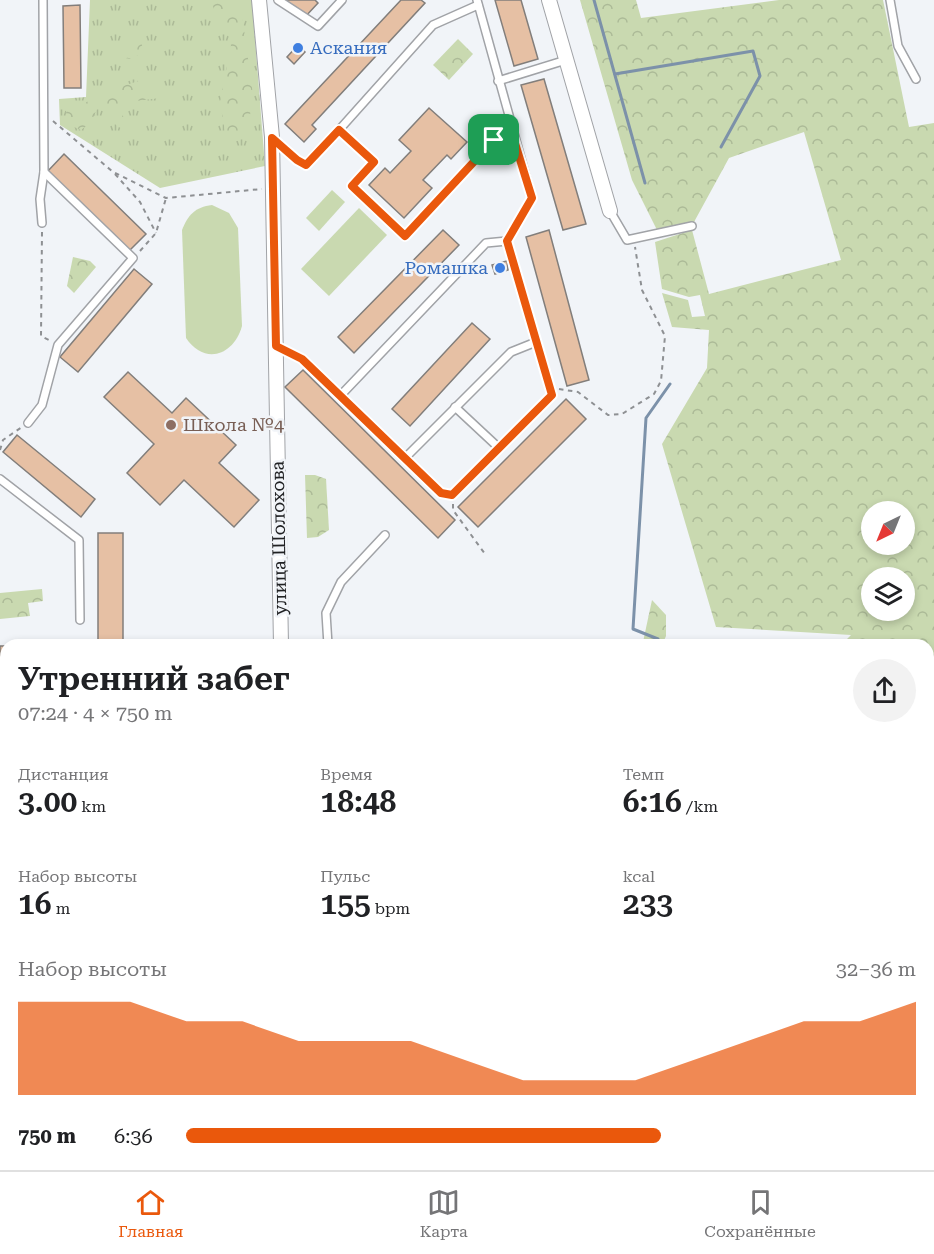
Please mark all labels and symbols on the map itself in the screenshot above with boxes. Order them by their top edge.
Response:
place label: Аскания [310,37,387,58]
marker: Аскания [291,41,305,55]
pin [468,114,519,165]
place label: Ромашка [404,257,488,278]
marker: Ромашка [493,261,507,275]
place label: Школа №4 [183,414,284,435]
marker: Школа №4 [164,418,178,432]
street label: улица Шолохова [267,460,290,615]
north arrow [861,501,915,555]

